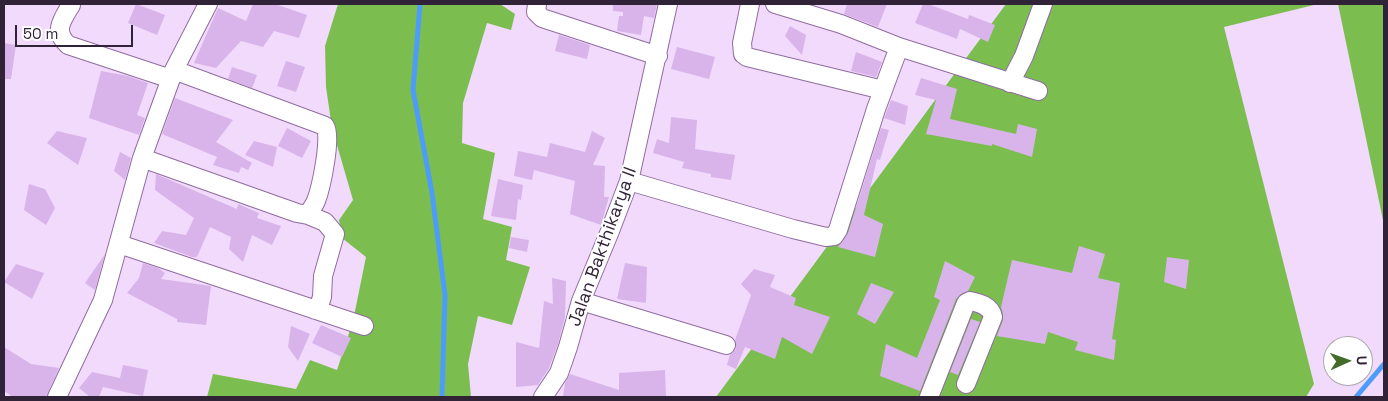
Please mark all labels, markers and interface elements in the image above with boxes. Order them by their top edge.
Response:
scale bar [18,15,135,47]
text: 50 m [23,24,58,43]
street label: Jalan Bakthikarya II [564,164,642,330]
north arrow [1323,336,1373,386]
text: U [1353,355,1371,366]

